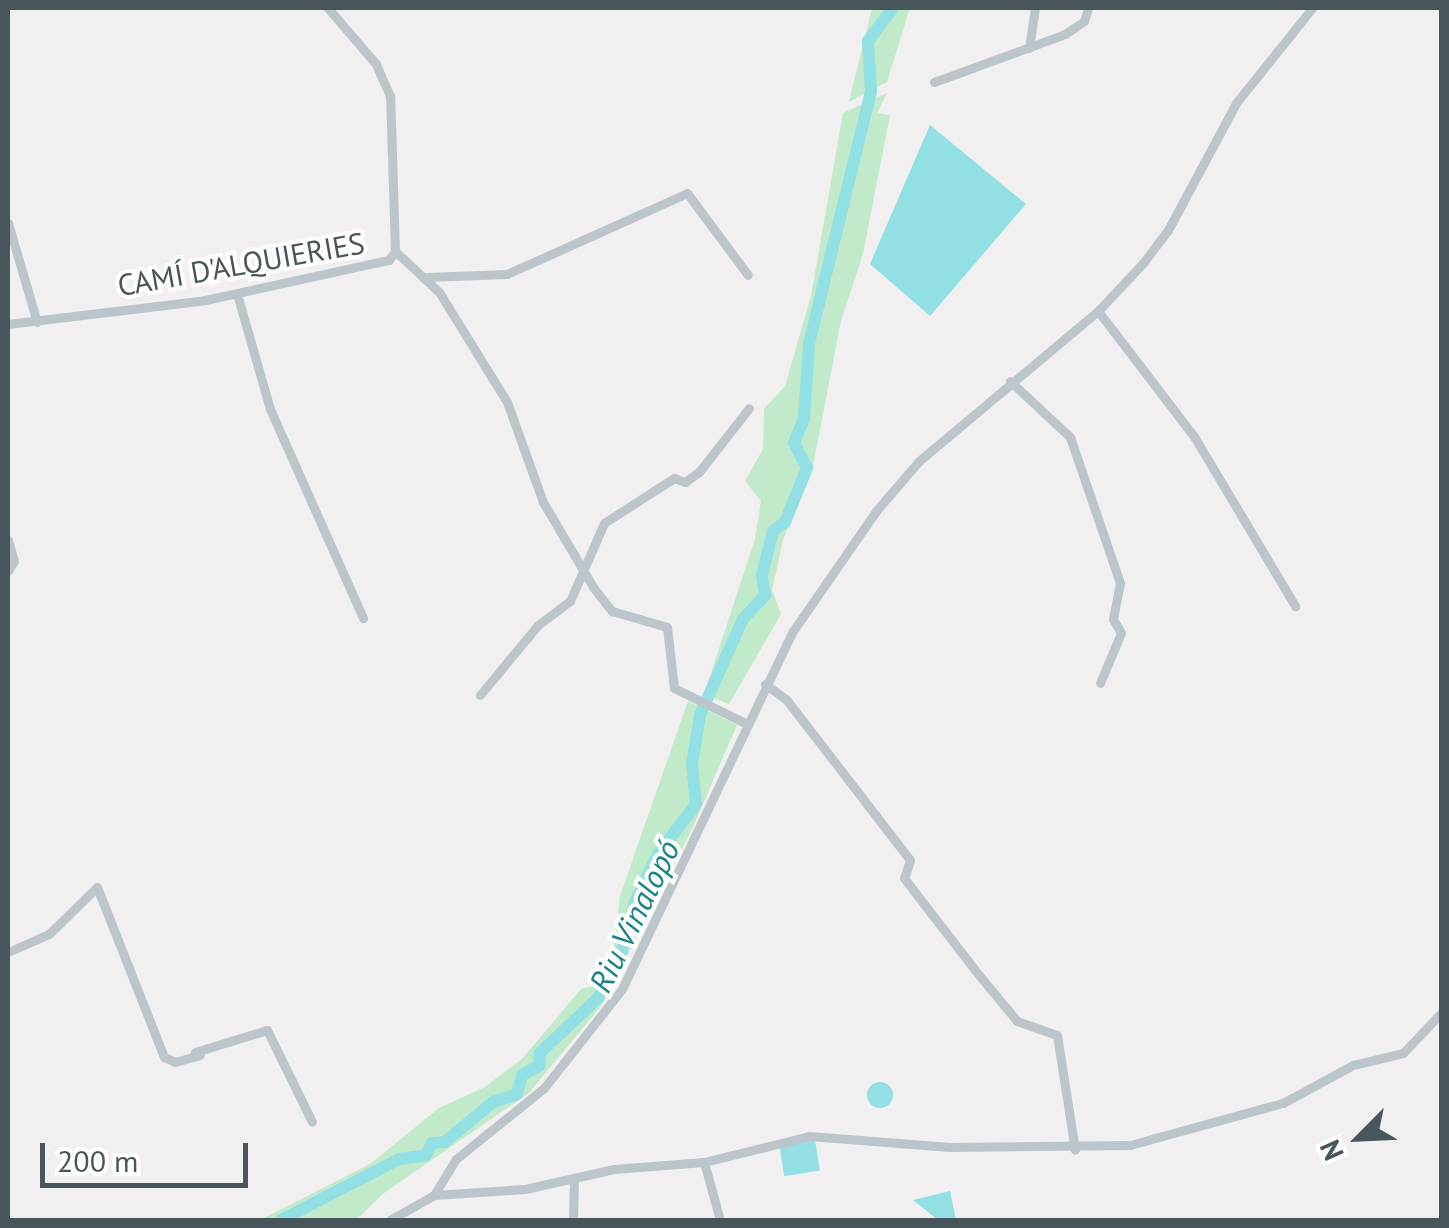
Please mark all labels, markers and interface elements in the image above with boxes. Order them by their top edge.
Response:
street label: CAMÍ D'ALQUIERIES [115,225,367,303]
water label: Riu Vinalopó [580,833,688,999]
north arrow [1309,1088,1409,1188]
scale bar [45,1123,252,1185]
text: N [1310,1134,1352,1166]
text: 200 m [57,1141,138,1180]

